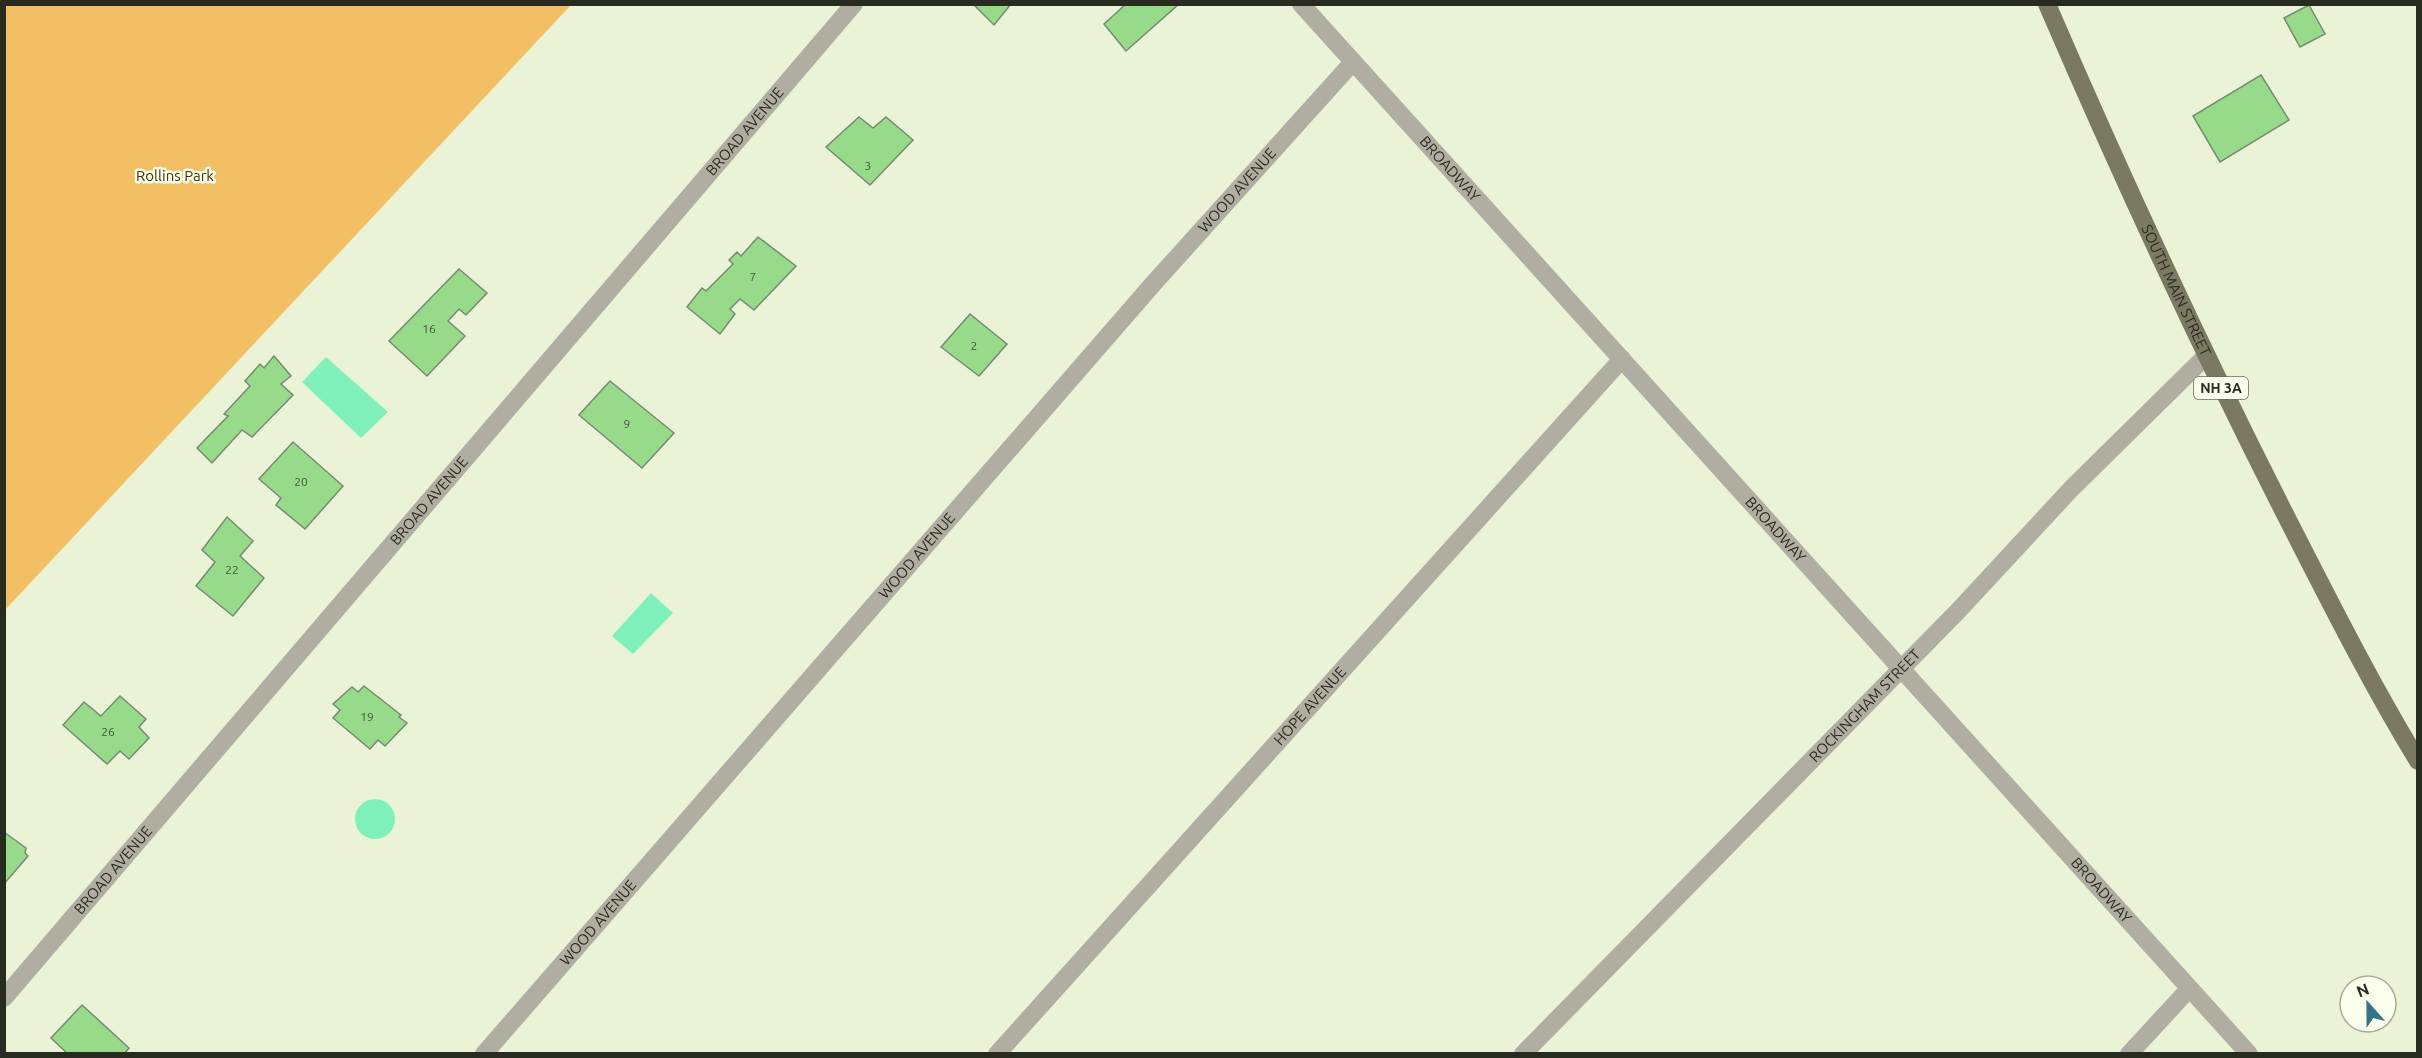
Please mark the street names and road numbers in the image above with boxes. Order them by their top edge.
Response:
street label: BROAD AVENUE [702,84,787,179]
street label: BROADWAY [1416,132,1484,205]
street label: WOOD AVENUE [1195,144,1279,236]
street label: SOUTH MAIN STREET [2138,222,2215,359]
road number: NH 3A [2194,377,2248,399]
street label: BROAD AVENUE [386,453,471,548]
street label: BROADWAY [1742,493,1810,565]
street label: WOOD AVENUE [875,509,958,602]
street label: ROCKINGHAM STREET [1805,645,1924,765]
street label: HOPE AVENUE [1270,663,1349,748]
street label: BROAD AVENUE [70,822,155,918]
street label: BROADWAY [2068,854,2135,926]
street label: WOOD AVENUE [556,876,639,968]

